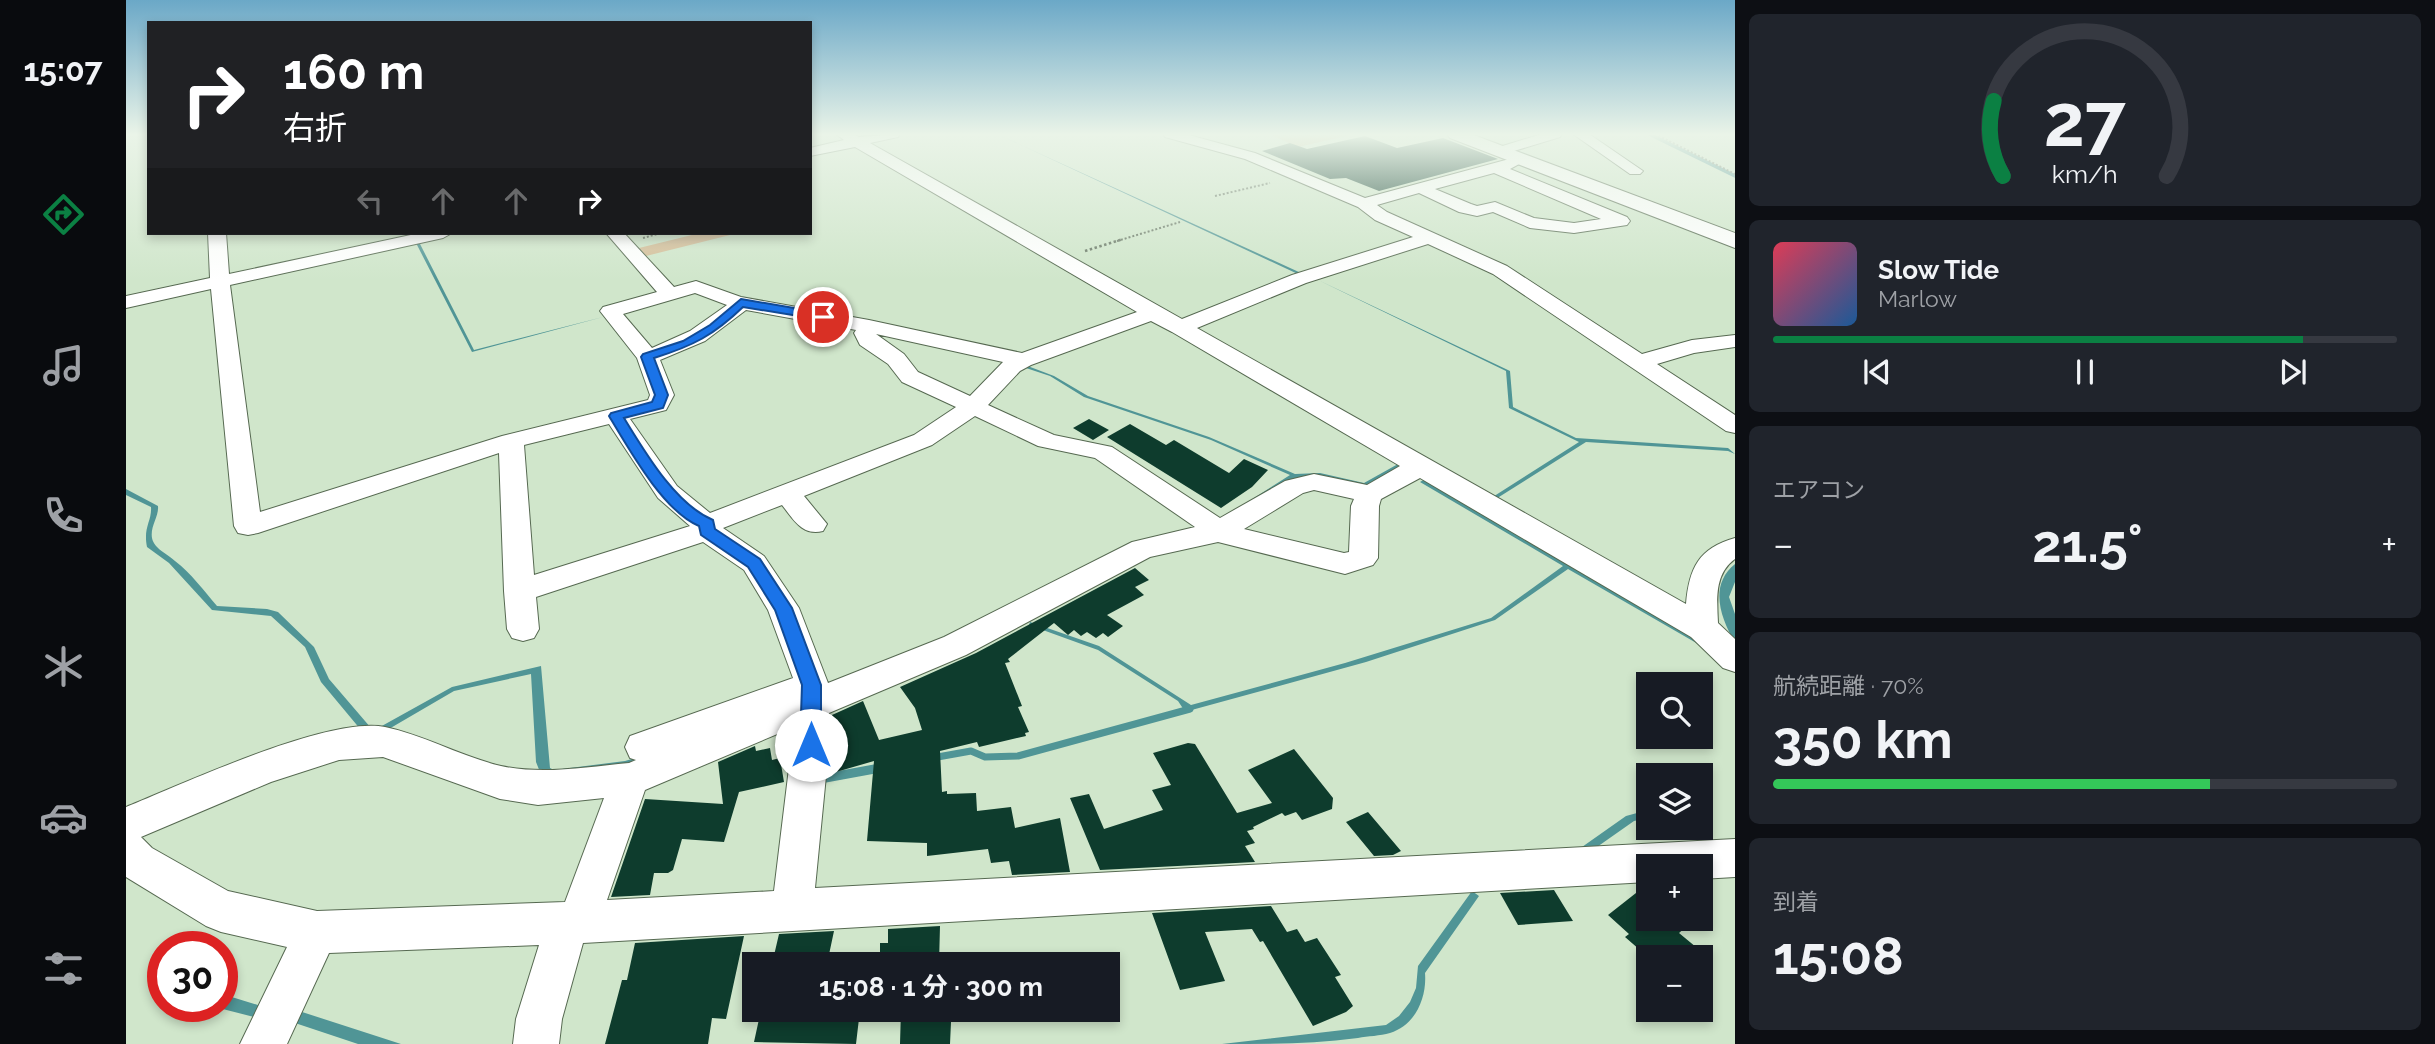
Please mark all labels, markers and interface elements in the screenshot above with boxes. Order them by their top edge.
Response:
text: 160 m [283,43,424,100]
icon: right [168,49,259,140]
text: 15:07 [23,51,103,88]
text: 27 [2044,78,2126,163]
text: 右折 [283,109,347,146]
text: km/h [2052,159,2118,189]
icon: left [351,182,389,220]
icon: ahead [424,182,462,220]
icon: ahead [497,182,535,220]
icon: right [570,182,608,220]
icon: directions [39,190,88,239]
text: Slow Tide [1878,255,1999,285]
text: Marlow [1878,285,1957,312]
pin [793,287,853,347]
icon: arrive [804,298,842,336]
icon: music [39,341,88,390]
icon: previous [1858,353,1896,391]
icon: pause [2066,353,2104,391]
icon: next [2274,353,2312,391]
text: エアコン [1773,476,1865,503]
icon: phone [39,491,88,540]
text: 21.5° [2032,513,2143,574]
text: − [1773,522,1793,567]
text: + [2381,522,2397,567]
icon: climate [39,642,88,691]
map controls [1636,672,1713,1022]
button: search [1636,672,1713,749]
text: 航続距離 · 70% [1773,672,1924,699]
position arrow [774,708,848,782]
text: 350 km [1773,709,1953,770]
button: layers [1636,763,1713,840]
icon: car [39,793,88,842]
button: + [1636,854,1713,931]
text: 到着 [1773,888,1819,915]
text: 15:08 [1773,925,1904,986]
speed limit sign: 30 [147,931,238,1022]
icon: filters [39,944,88,993]
button: − [1636,945,1713,1022]
text: 15:08 · 1 分 · 300 m [819,972,1043,1002]

